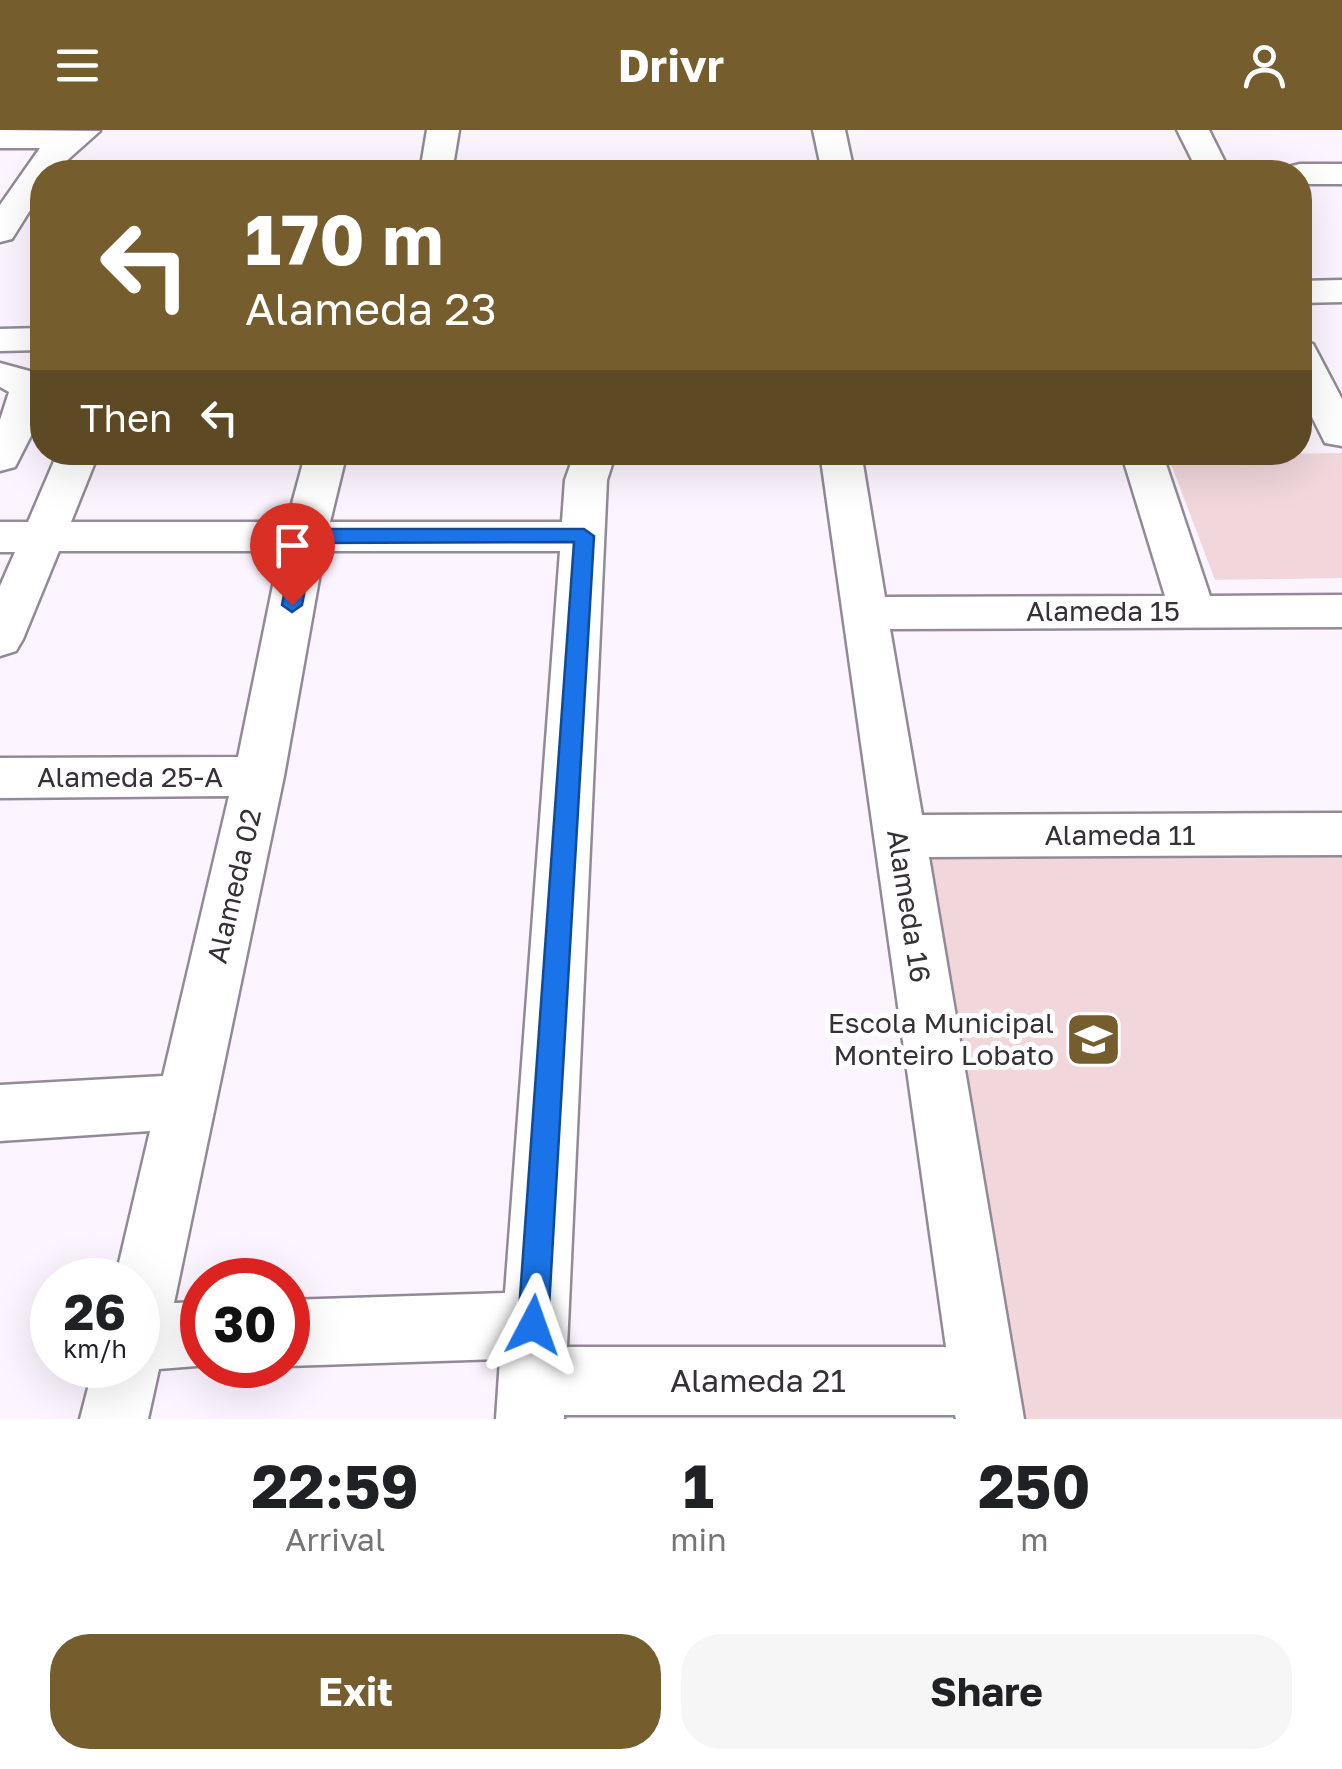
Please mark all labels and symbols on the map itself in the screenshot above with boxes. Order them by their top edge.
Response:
pin [250,503,335,606]
street label: Alameda 15 [1026,594,1180,627]
street label: Alameda 25-A [37,760,223,793]
street label: Alameda 02 [200,805,267,966]
street label: Alameda 11 [1044,818,1196,851]
street label: Alameda 16 [881,827,938,985]
place label: Escola Municipal Monteiro Lobato [828,1006,1054,1071]
school or university icon: Escola Municipal Monteiro Lobato [1063,1009,1123,1069]
speed limit sign: 30 [180,1258,310,1388]
position arrow [481,1273,585,1377]
street label: Alameda 21 [670,1361,846,1399]

